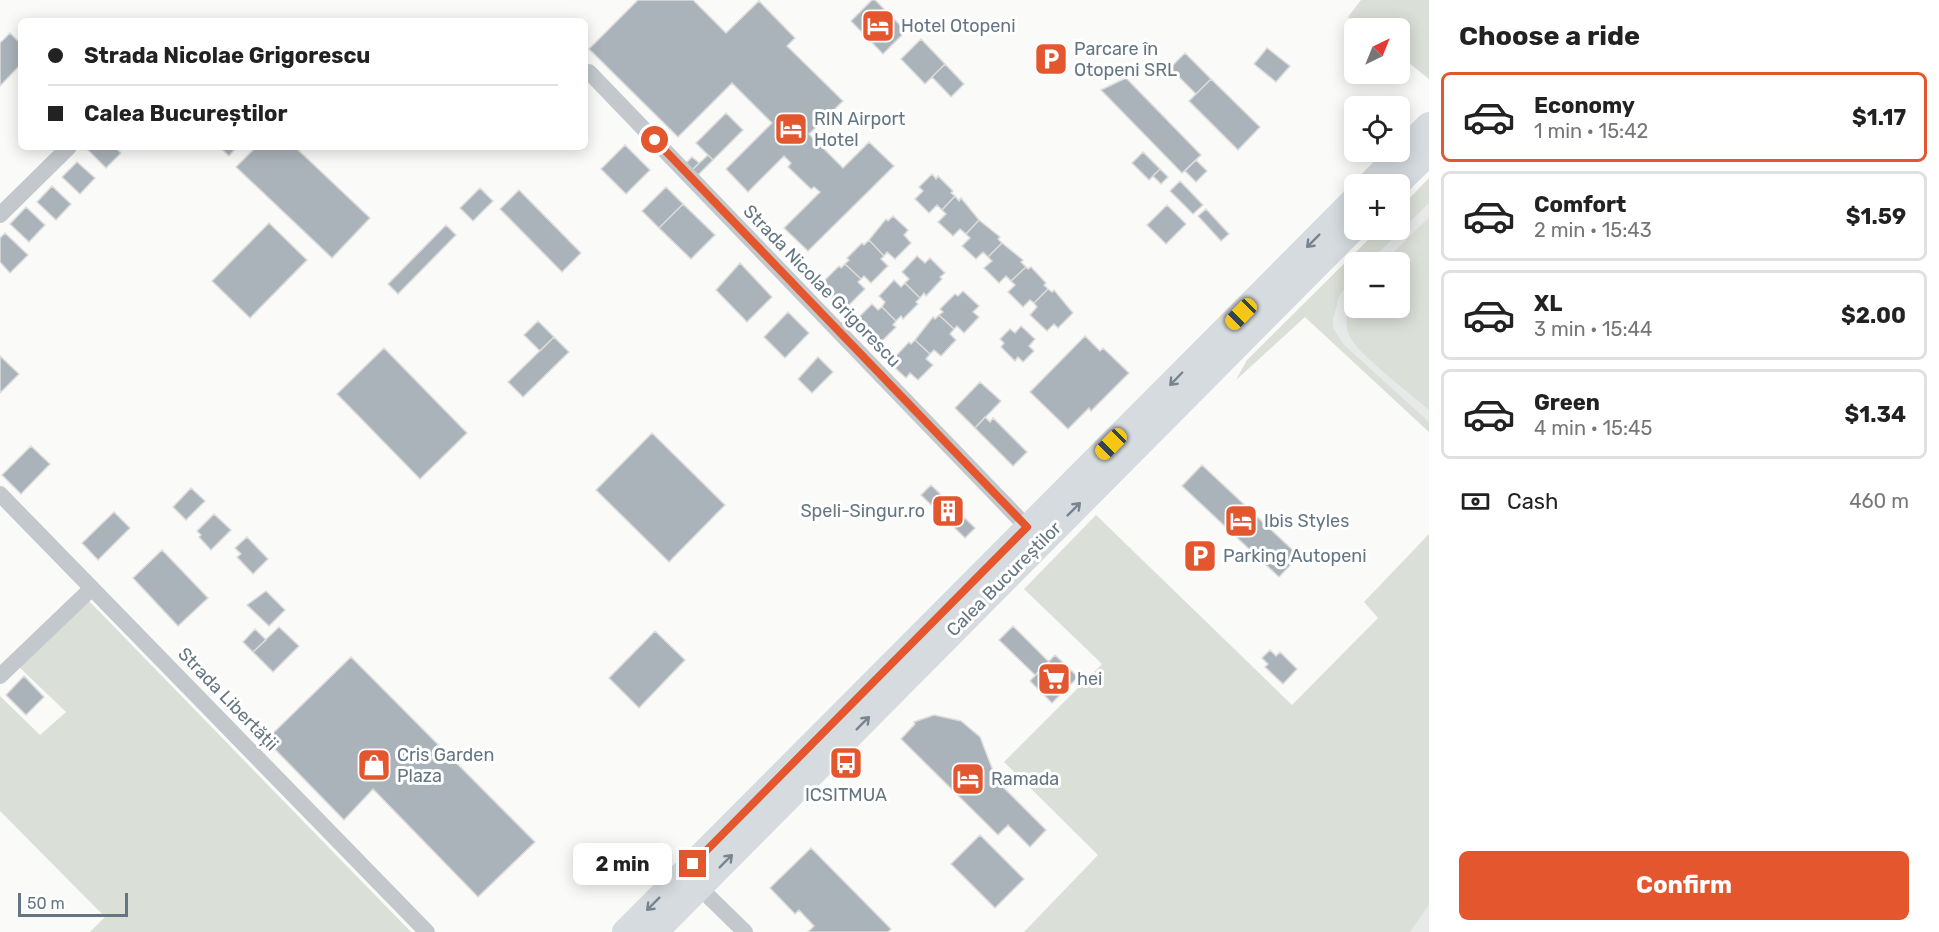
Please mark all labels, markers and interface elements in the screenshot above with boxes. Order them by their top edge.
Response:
hotel icon: Hotel Otopeni [860,8,896,44]
place label: Hotel Otopeni [901,15,1016,37]
north arrow [1344,18,1410,84]
map controls [1344,18,1410,318]
text: Choose a ride [1459,20,1640,52]
place label: Parcare în Otopeni SRL [1074,38,1177,81]
parking icon: Parcare în Otopeni SRL [1033,41,1069,77]
text: Strada Nicolae Grigorescu [84,42,370,69]
icon: car [1462,90,1516,144]
text: Economy [1534,92,1635,119]
button: locate [1344,96,1410,162]
text: Calea Bucureștilor [84,100,287,127]
text: $1.17 [1852,104,1906,131]
place label: RIN Airport Hotel [814,108,905,151]
hotel icon: RIN Airport Hotel [773,111,809,147]
text: 1 min · 15:42 [1534,119,1648,143]
route start [641,126,668,153]
button: + [1344,174,1410,240]
icon: car [1462,189,1516,243]
text: Comfort [1534,191,1626,218]
street label: Strada Nicolae Grigorescu [739,200,905,372]
text: $1.59 [1846,203,1906,230]
text: 2 min · 15:43 [1534,218,1652,242]
one-way arrow [1306,234,1321,248]
button: − [1344,252,1410,318]
icon: car [1462,288,1516,342]
text: XL [1534,290,1562,317]
car [1222,295,1260,333]
text: $2.00 [1841,302,1906,329]
text: 3 min · 15:44 [1534,317,1652,341]
one-way arrow [1168,372,1183,387]
icon: car [1462,387,1516,441]
text: Green [1534,389,1600,416]
text: $1.34 [1845,401,1906,428]
text: 4 min · 15:45 [1534,416,1652,440]
car [1092,425,1130,463]
icon: cash [1459,485,1492,518]
text: Cash [1507,488,1558,515]
text: 460 m [1849,489,1909,513]
building icon: Speli-Singur.ro [930,493,966,529]
place label: Speli-Singur.ro [800,500,925,522]
one-way arrow [1066,501,1081,516]
hotel icon: Ibis Styles [1223,503,1259,539]
place label: Ibis Styles [1264,510,1349,532]
street label: Calea Bucureștilor [942,517,1066,641]
parking icon: Parking Autopeni [1182,538,1218,574]
place label: Parking Autopeni [1223,545,1367,567]
street label: Strada Libertății [173,643,283,755]
supermarket icon: hei [1036,661,1072,697]
place label: hei [1077,668,1102,690]
one-way arrow [856,715,871,730]
place label: Cris Garden Plaza [397,744,494,787]
bus stop icon: ICSITMUA [828,745,864,781]
shop icon: Cris Garden Plaza [356,747,392,783]
hotel icon: Ramada [950,761,986,797]
place label: Ramada [991,768,1059,790]
place label: ICSITMUA [805,784,887,806]
callout: 2 min [573,843,672,885]
route end [679,850,706,877]
button: Confirm [1459,851,1909,920]
text: 2 min [595,852,650,876]
one-way arrow [718,853,733,868]
scale bar [18,890,128,918]
text: 50 m [27,894,65,913]
one-way arrow [645,897,660,912]

